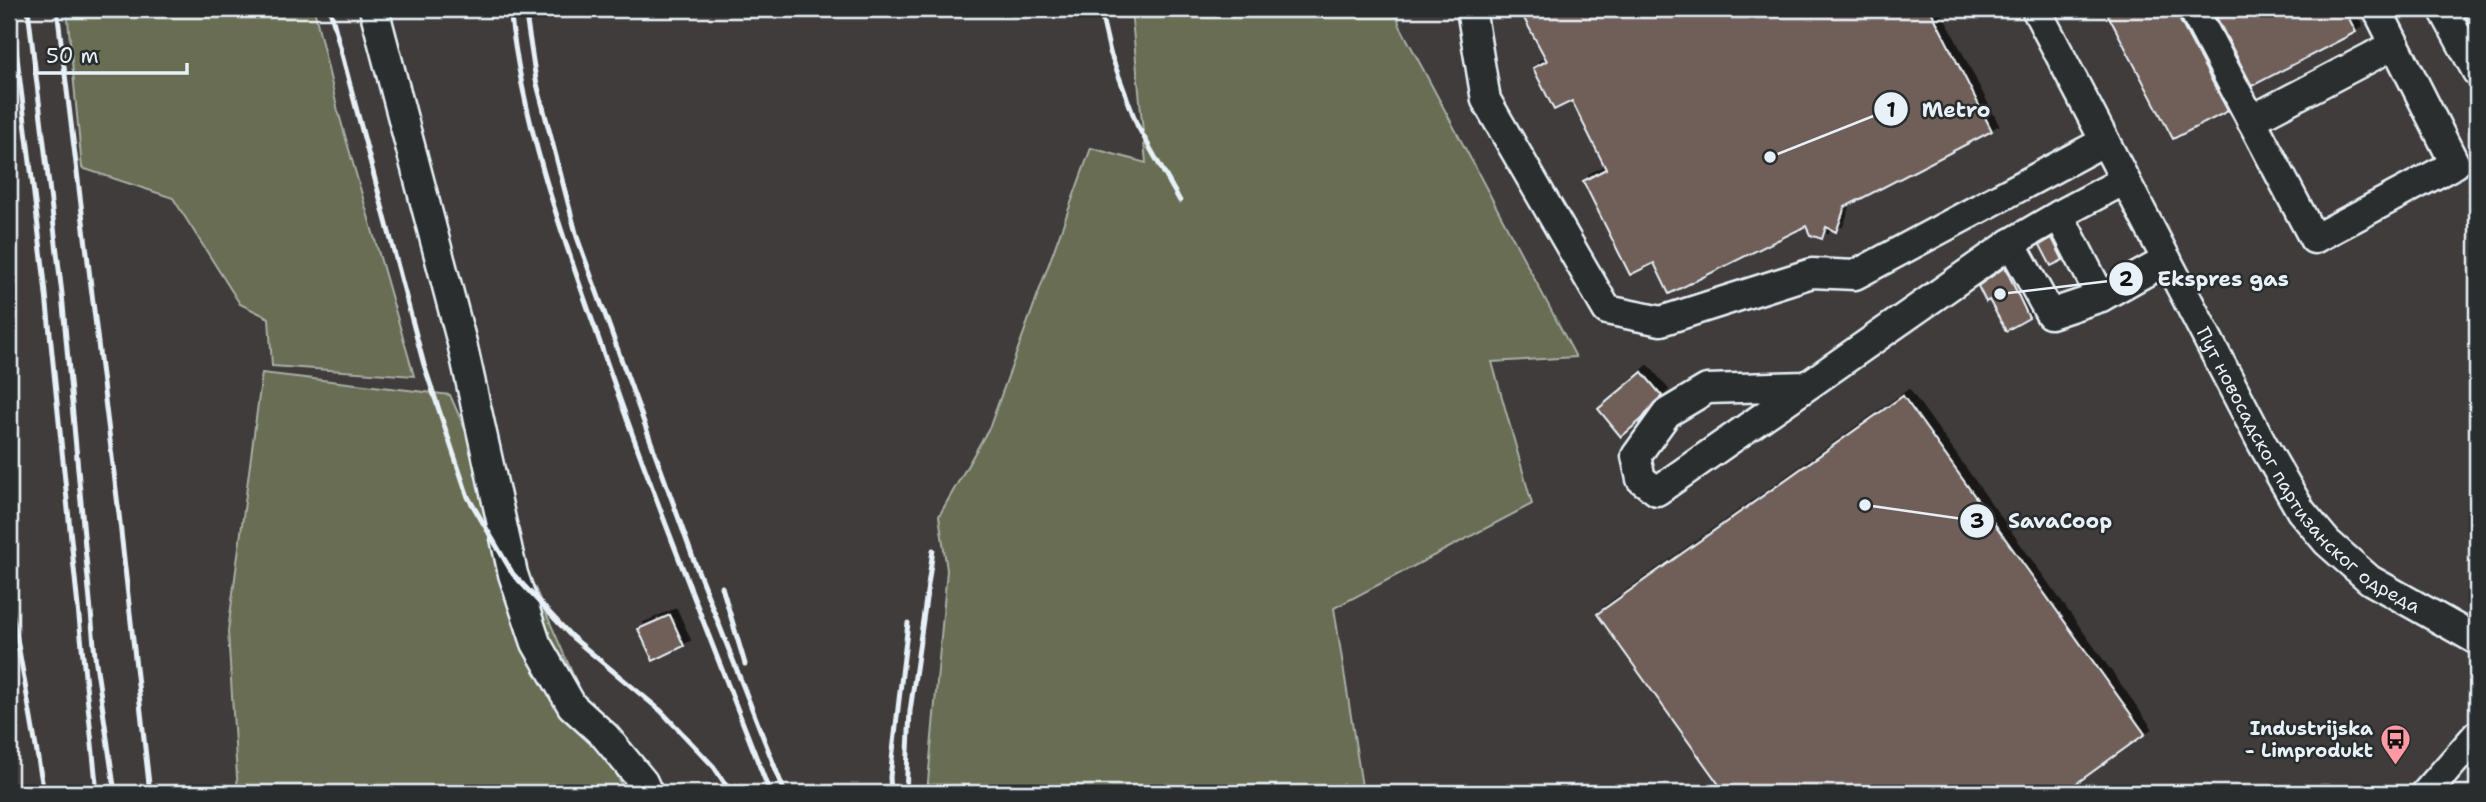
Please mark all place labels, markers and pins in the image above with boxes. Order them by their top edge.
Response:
callout: Metro [1873,88,2005,130]
callout: Ekspres gas [2109,258,2303,300]
callout: SavaCoop [1959,500,2126,542]
place label: Industrijska - Limprodukt [2245,716,2373,763]
bus stop icon: Industrijska - Limprodukt [2379,722,2413,766]

